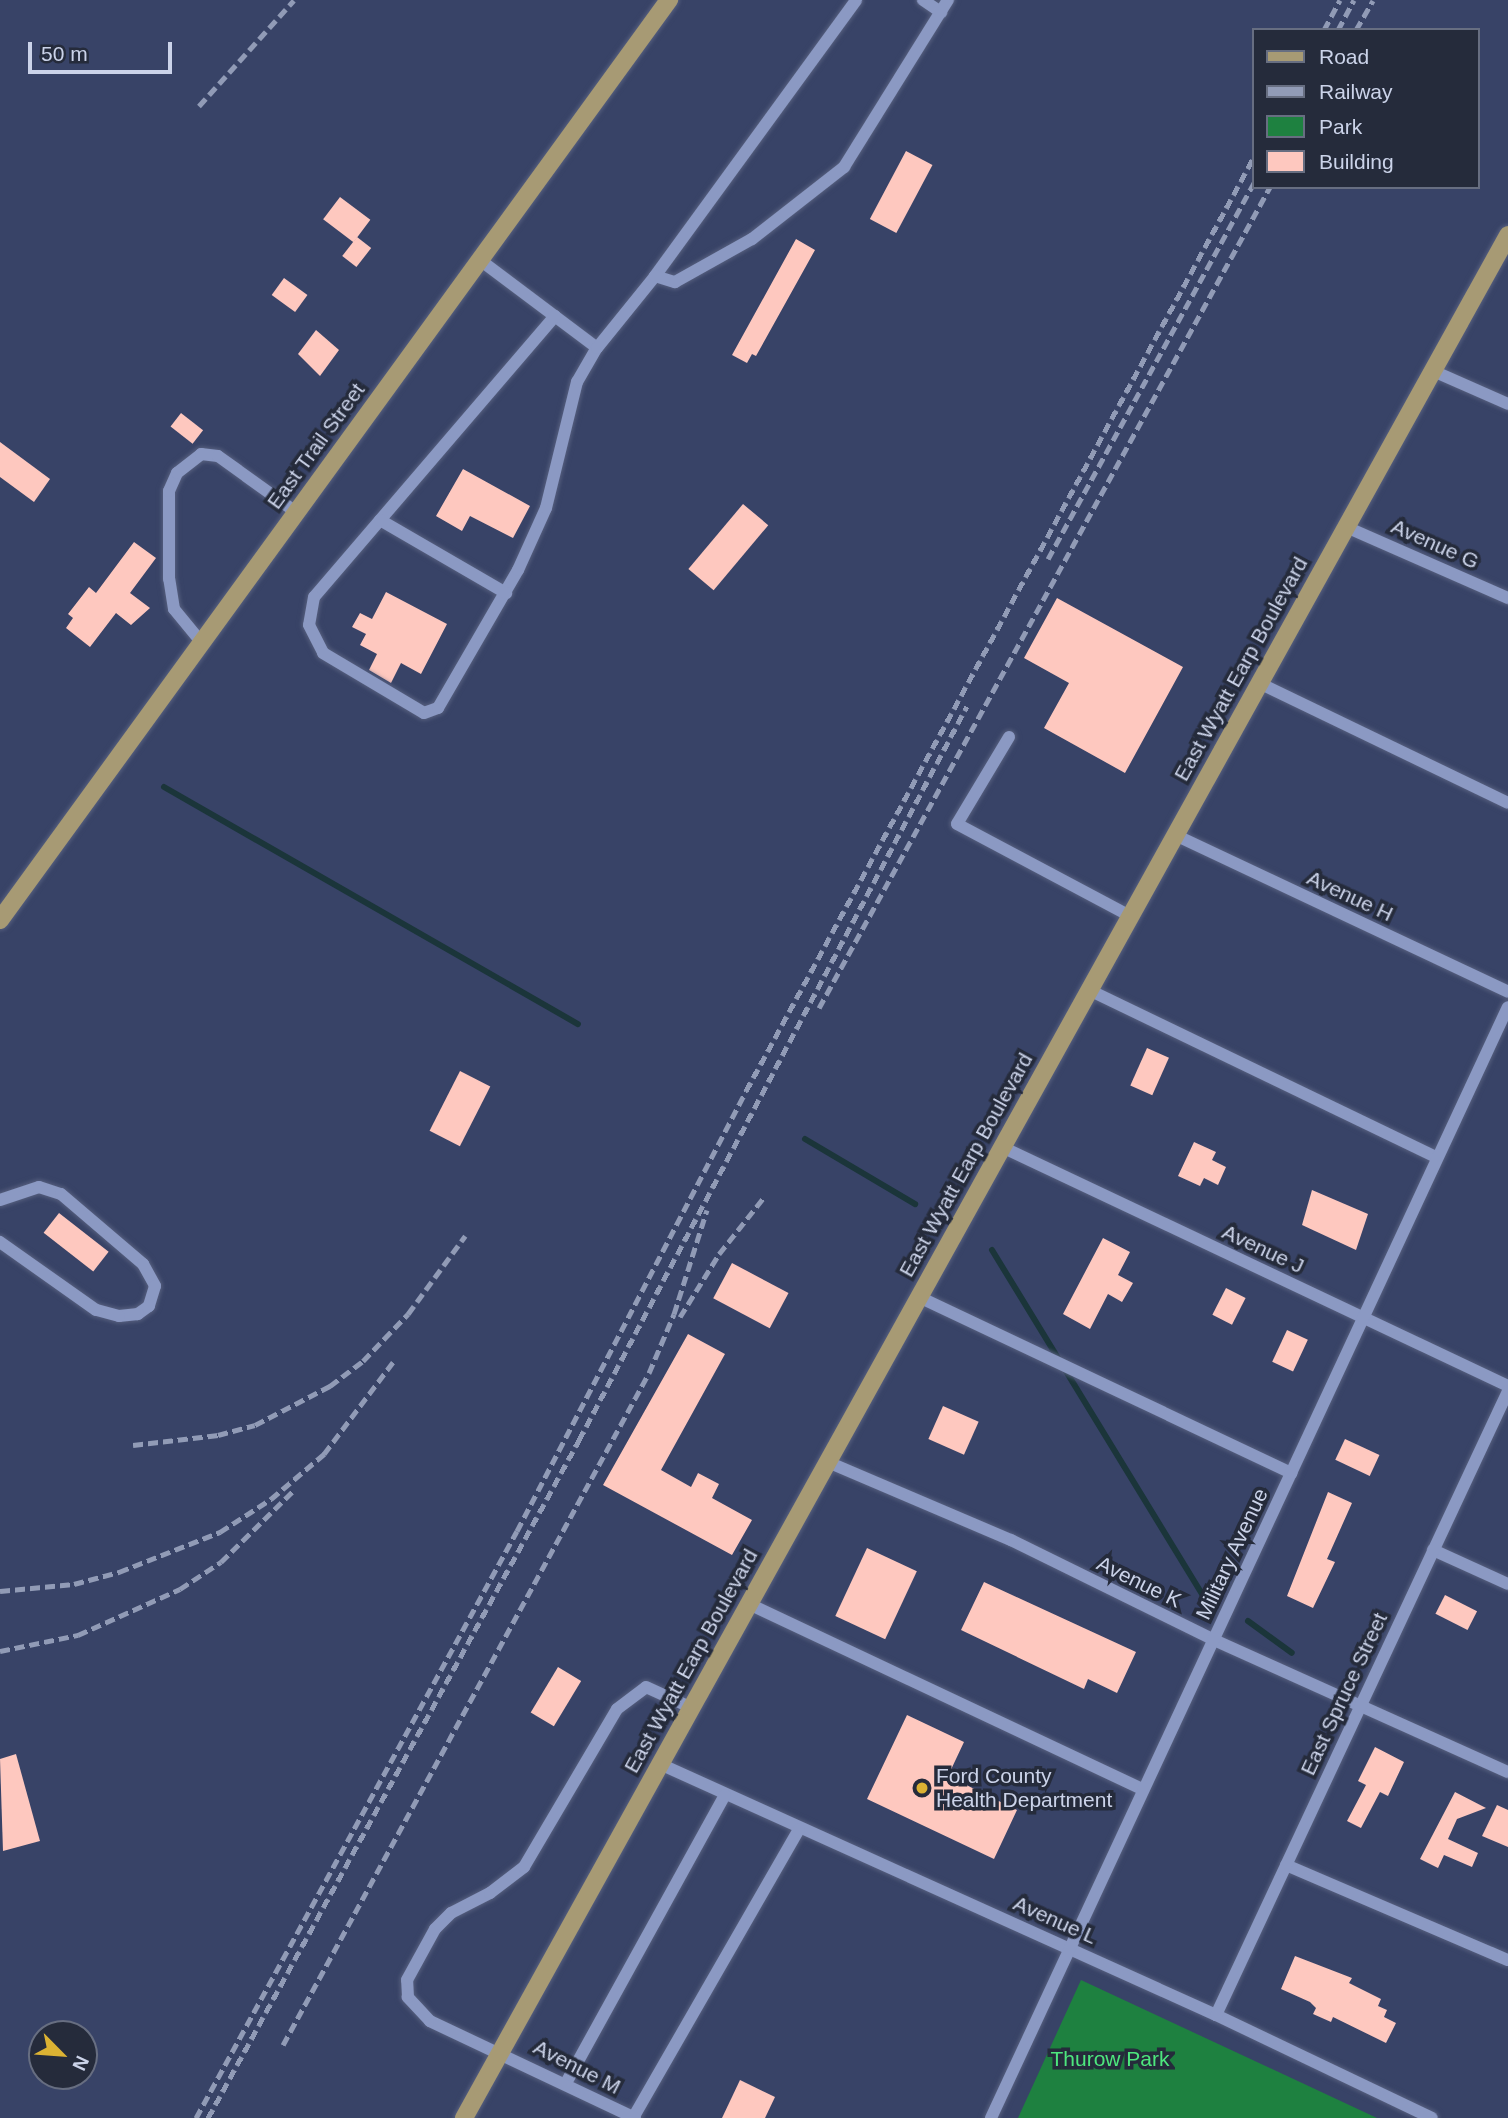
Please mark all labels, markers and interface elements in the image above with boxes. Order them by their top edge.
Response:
scale bar [32,28,175,72]
legend [1252,28,1480,189]
text: 50 m [41,42,88,65]
text: Road [1319,45,1369,68]
text: Railway [1319,80,1393,103]
text: Park [1319,115,1362,138]
text: Building [1319,150,1394,173]
street label: East Trail Street [262,378,370,514]
street label: Avenue G [1387,514,1483,574]
street label: East Wyatt Earp Boulevard [1169,553,1313,785]
street label: Avenue H [1303,865,1397,927]
street label: East Wyatt Earp Boulevard [894,1049,1038,1281]
street label: Avenue J [1218,1219,1308,1279]
street label: Military Avenue [1190,1484,1274,1624]
street label: East Wyatt Earp Boulevard [619,1545,763,1777]
street label: Avenue K [1093,1551,1185,1613]
street label: East Spruce Street [1295,1609,1393,1779]
place label: Ford County Health Department [936,1763,1112,1813]
marker: Ford County Health Department [914,1780,930,1796]
street label: Avenue L [1010,1891,1100,1949]
north arrow [28,2020,98,2090]
street label: Avenue M [529,2034,625,2100]
park label: Thurow Park [1050,2046,1170,2072]
text: N [68,2053,93,2074]

